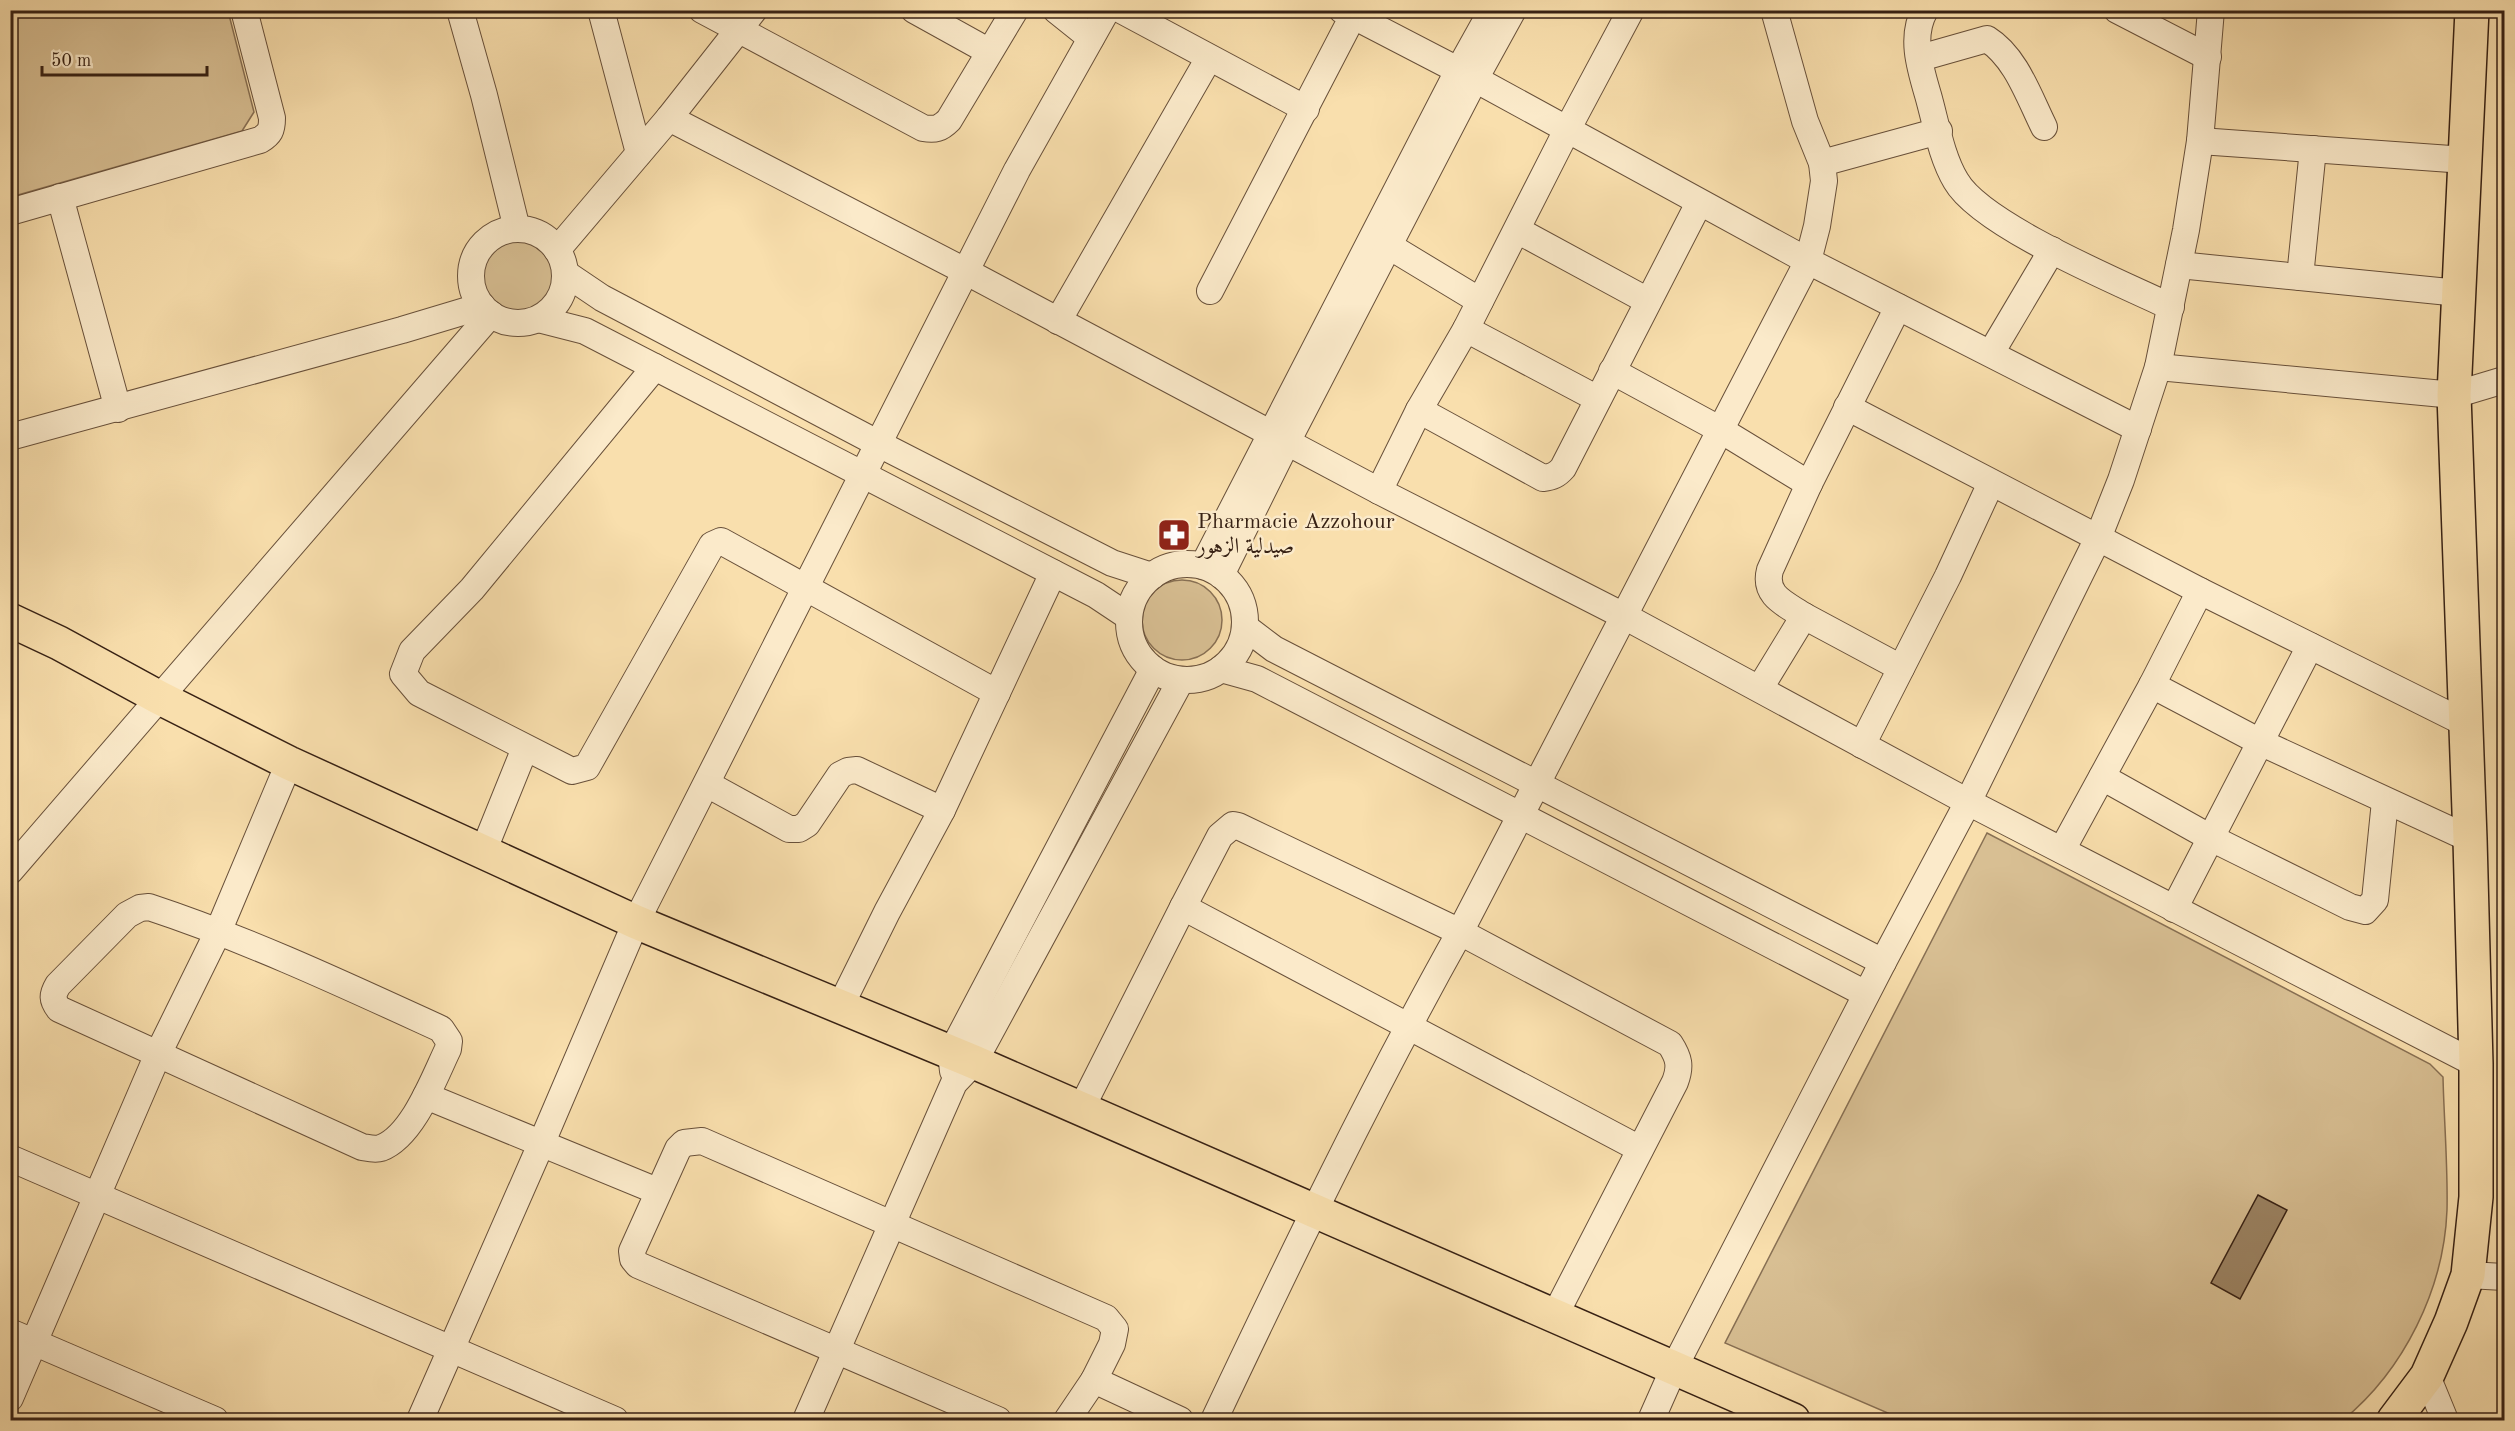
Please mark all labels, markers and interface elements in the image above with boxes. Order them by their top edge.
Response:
scale bar [42,39,207,77]
text: 50 m [51,52,91,70]
place label: Pharmacie Azzohour صيدلية الزهور [1195,511,1395,559]
pharmacy icon: Pharmacie Azzohour صيدلية الزهور [1156,517,1192,553]

